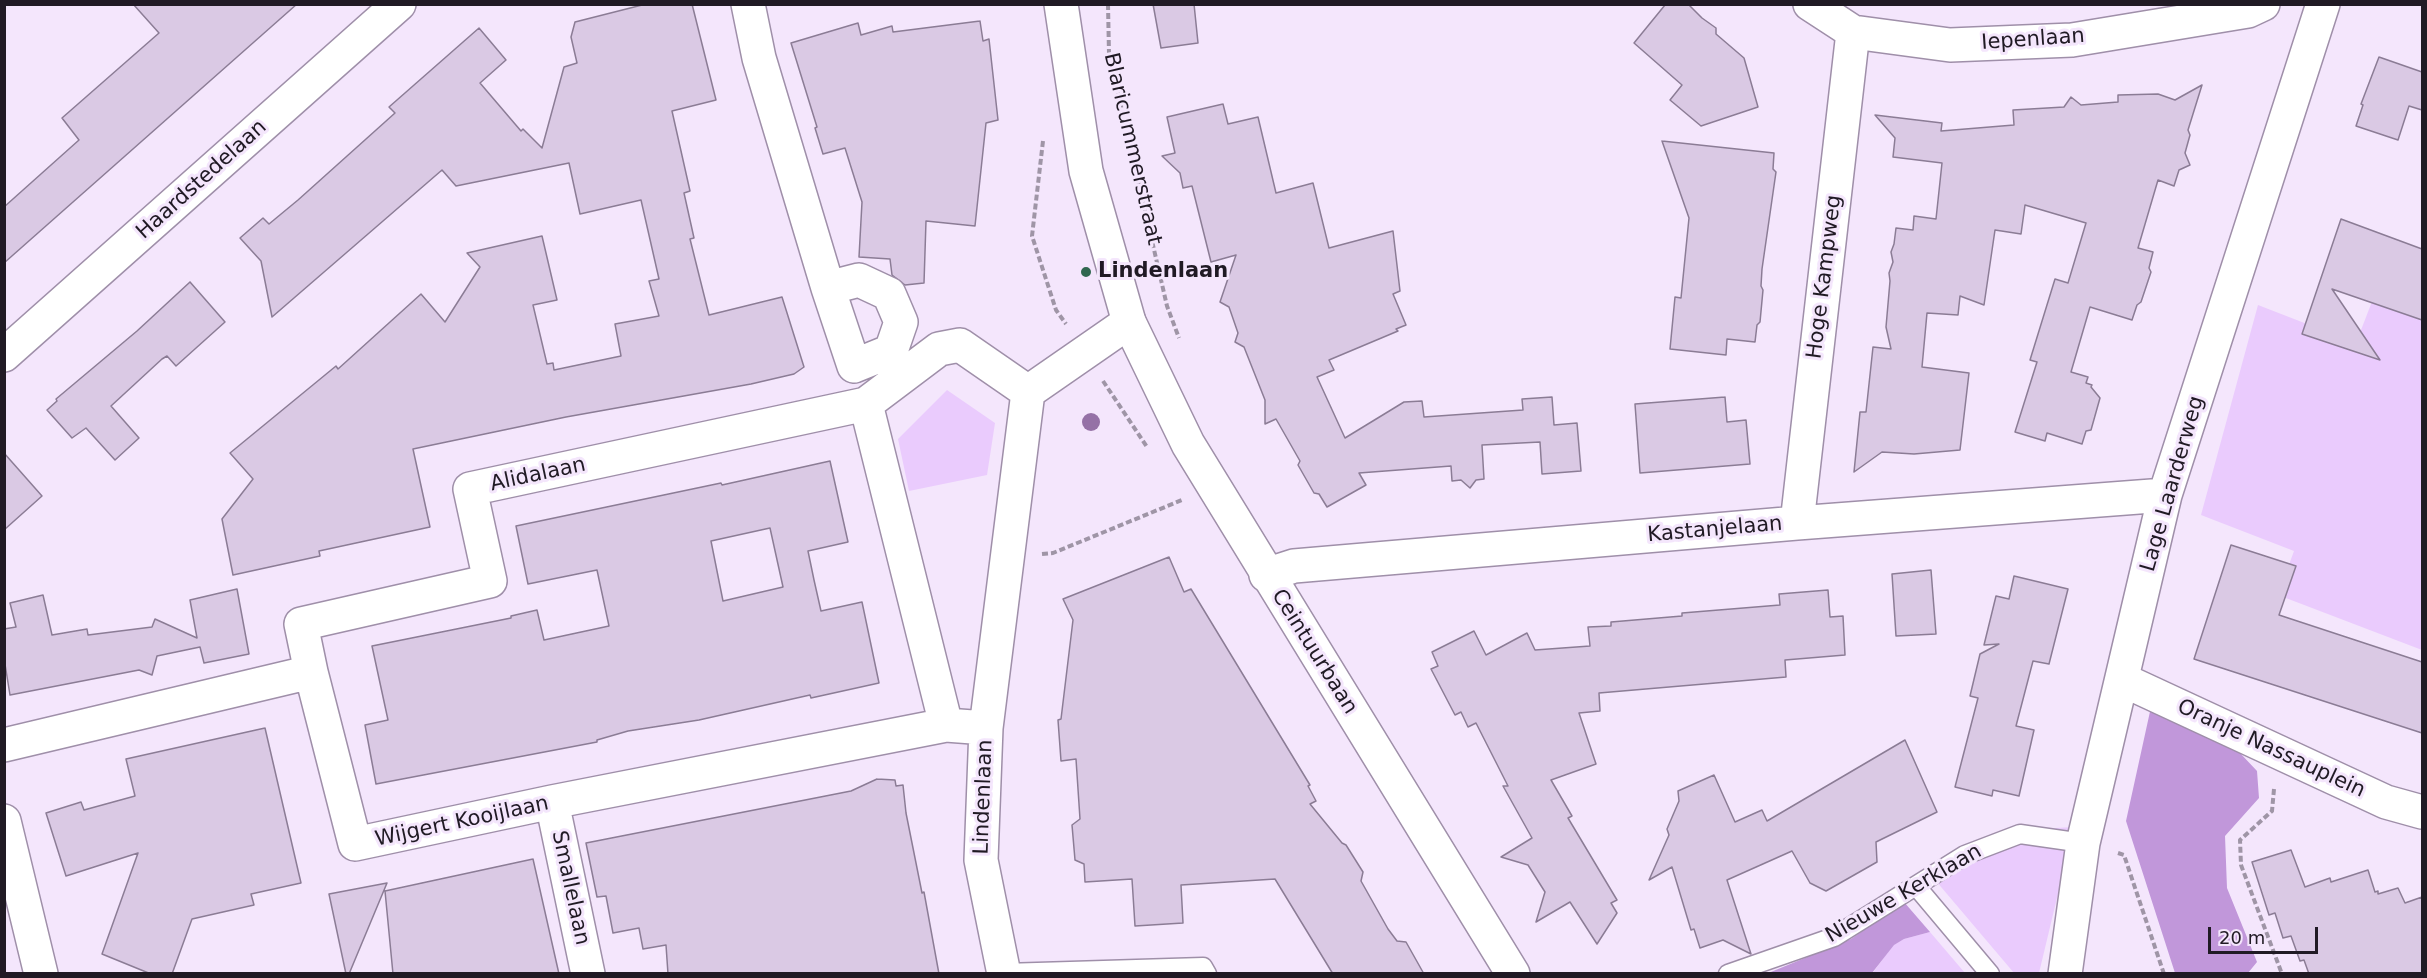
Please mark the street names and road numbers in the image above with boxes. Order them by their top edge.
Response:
street label: Iepenlaan [1980,24,2086,56]
street label: Blaricummerstraat [1098,50,1166,248]
street label: Haardstedelaan [132,115,272,245]
street label: Hoge Kampweg [1802,194,1848,360]
street label: Lage Laarderweg [2136,393,2210,575]
street label: Alidalaan [488,453,588,497]
street label: Kastanjelaan [1647,512,1783,548]
street label: Ceintuurbaan [1266,585,1362,719]
street label: Oranje Nassauplein [2173,694,2369,804]
street label: Lindenlaan [969,739,999,855]
street label: Wijgert Kooijlaan [373,791,551,853]
street label: Smallelaan [546,829,594,947]
street label: Nieuwe Kerklaan [1822,839,1986,949]

